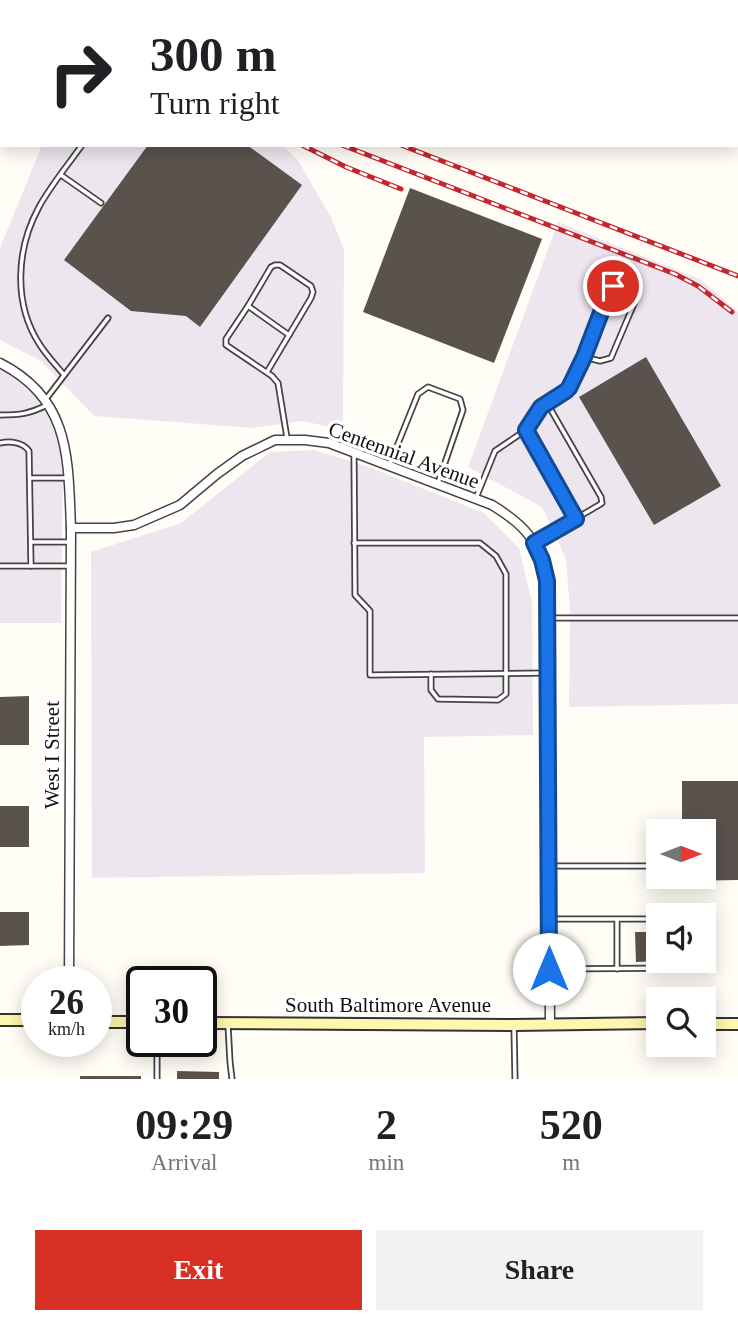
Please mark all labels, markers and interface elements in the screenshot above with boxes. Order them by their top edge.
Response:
text: 300 m [150,27,277,82]
icon: right [35,28,126,119]
text: Turn right [150,85,280,121]
pin [583,256,643,316]
icon: arrive [594,267,632,305]
street label: Centennial Avenue [325,417,483,493]
street label: West I Street [40,701,64,809]
north arrow [646,819,716,889]
map controls [646,819,716,1057]
button: sound [646,903,716,973]
position arrow [512,932,586,1006]
speed limit sign: 30 [126,966,217,1057]
text: 26 [49,983,84,1022]
button: search [646,987,716,1057]
street label: South Baltimore Avenue [285,993,491,1017]
text: km/h [48,1019,85,1039]
text: 09:29 [135,1102,233,1148]
text: 2 [376,1102,397,1148]
text: 520 [540,1102,603,1148]
text: Arrival [151,1150,218,1175]
text: min [369,1150,404,1175]
text: m [562,1150,580,1175]
button: Exit [35,1230,362,1310]
button: Share [376,1230,703,1310]

